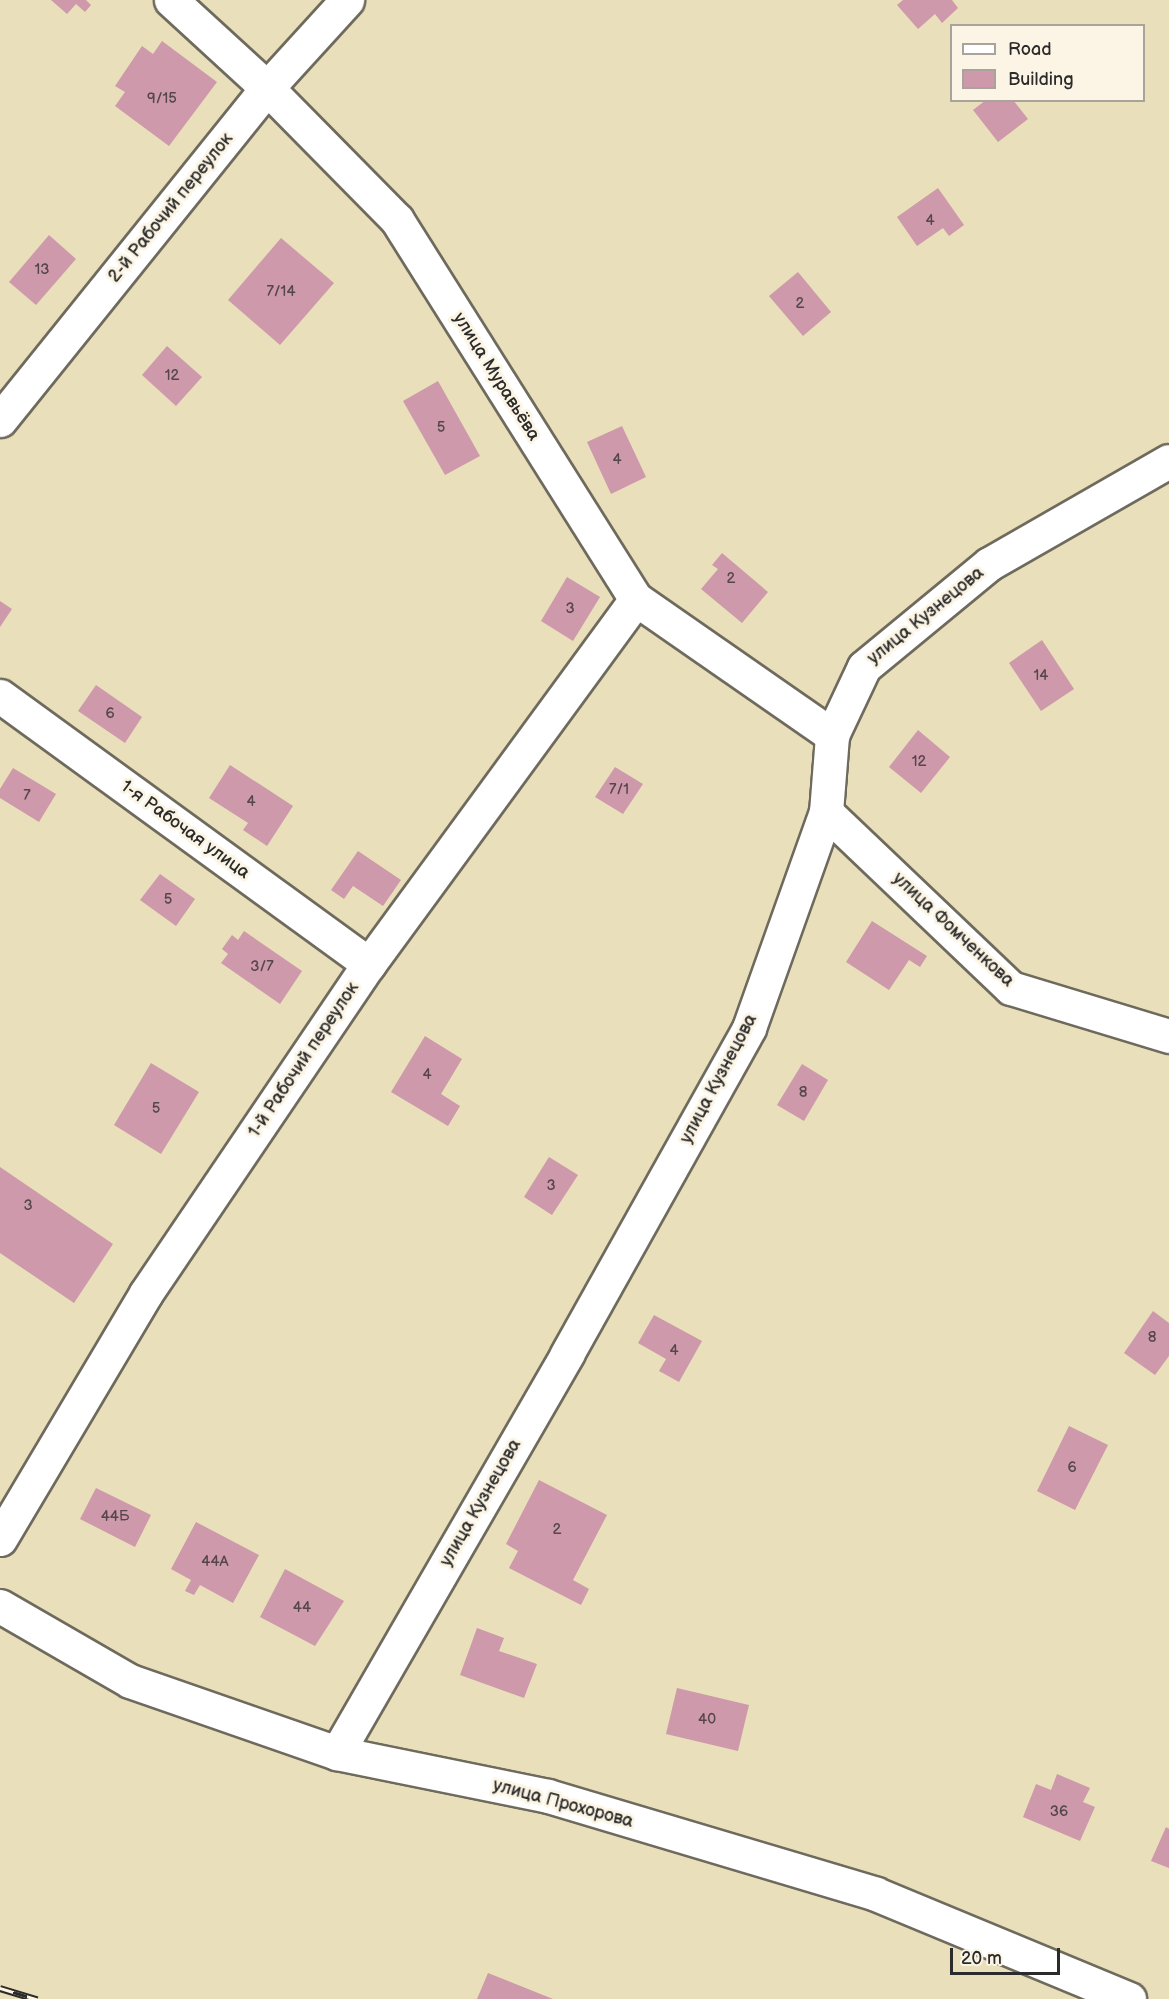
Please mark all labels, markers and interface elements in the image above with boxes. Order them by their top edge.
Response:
legend [950,24,1145,102]
text: Road [1008,39,1052,60]
text: Building [1008,69,1074,90]
house number: 9/15 [147,90,177,108]
street label: 2-й Рабочий переулок [104,129,238,287]
house number: 4 [925,212,935,230]
house number: 13 [34,261,50,279]
house number: 7/14 [266,283,296,301]
house number: 2 [796,295,804,313]
street label: улица Муравьёва [448,309,544,445]
house number: 12 [165,367,179,385]
house number: 5 [437,419,445,437]
house number: 4 [612,451,622,469]
street label: улица Кузнецова [863,562,989,670]
house number: 2 [727,570,735,588]
house number: 3 [565,600,575,618]
house number: 14 [1034,667,1048,685]
house number: 6 [105,705,115,723]
house number: 12 [912,753,926,771]
street label: 1-я Рабочая улица [116,776,254,884]
house number: 7/1 [609,781,629,799]
house number: 7 [23,787,31,805]
house number: 4 [246,793,256,811]
street label: улица Фомченкова [888,868,1018,992]
house number: 5 [164,891,172,909]
house number: 3/7 [250,958,274,976]
street label: 1-й Рабочий переулок [244,978,364,1142]
street label: улица Кузнецова [676,1011,762,1147]
house number: 4 [422,1066,432,1084]
house number: 8 [799,1084,807,1102]
house number: 5 [152,1100,160,1118]
house number: 3 [546,1177,556,1195]
house number: 3 [23,1197,33,1215]
house number: 8 [1148,1329,1156,1347]
house number: 4 [669,1342,679,1360]
street label: улица Кузнецова [436,1435,526,1571]
house number: 6 [1067,1459,1077,1477]
house number: 44Б [101,1508,129,1526]
house number: 2 [553,1521,561,1539]
house number: 44А [201,1553,229,1571]
house number: 44 [293,1599,311,1617]
house number: 40 [698,1711,716,1729]
street label: улица Прохорова [490,1775,636,1833]
house number: 36 [1050,1803,1068,1821]
scale bar [953,1936,1062,1974]
text: 20 m [961,1948,1002,1969]

